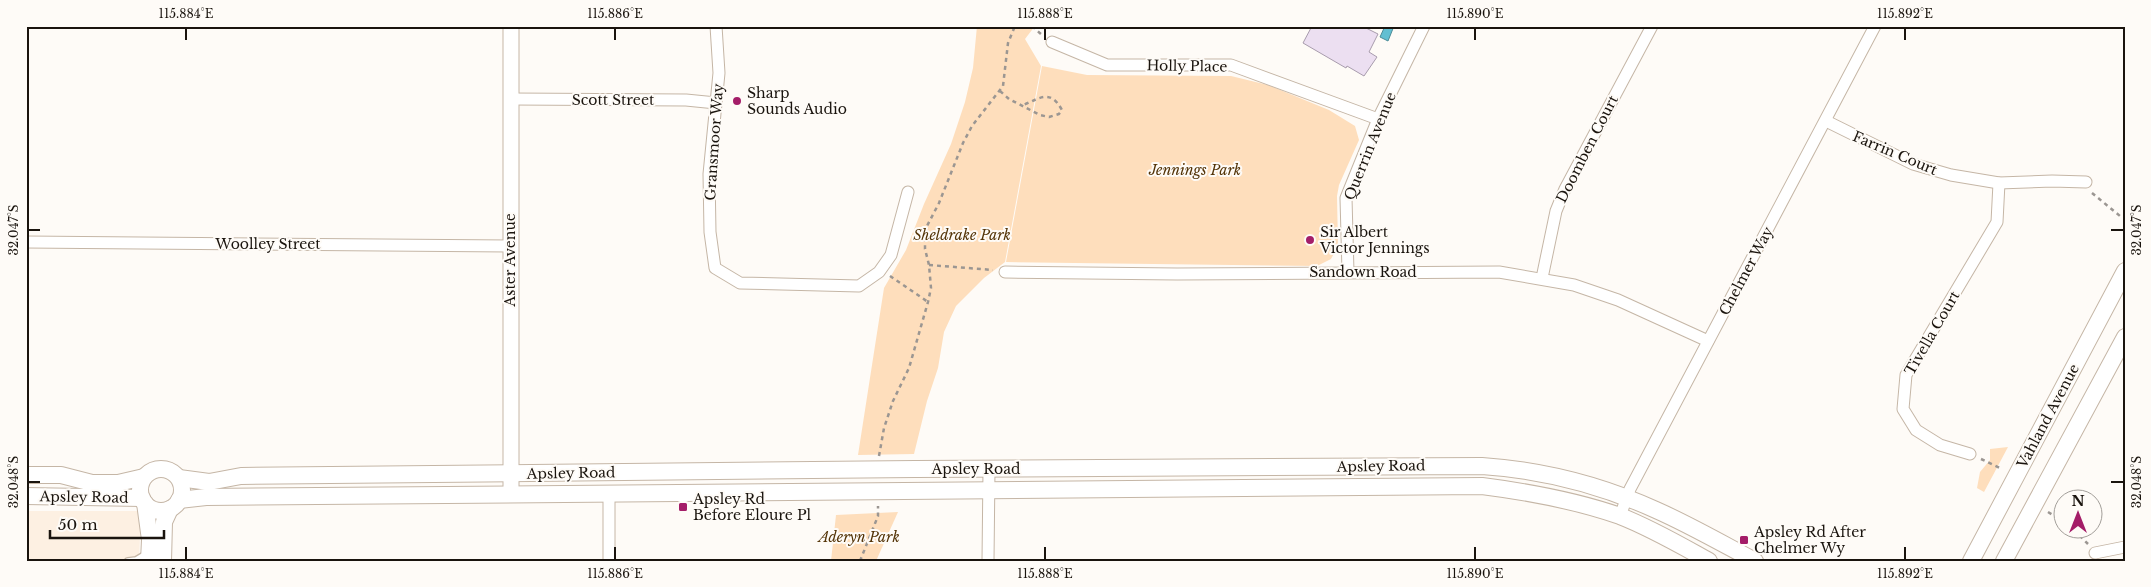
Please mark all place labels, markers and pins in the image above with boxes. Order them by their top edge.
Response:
place label: Sharp Sounds Audio [747,84,847,118]
marker: Sharp Sounds Audio [731,95,743,107]
place label: Sir Albert Victor Jennings [1319,223,1430,257]
marker: Sir Albert Victor Jennings [1304,234,1316,246]
place label: Apsley Rd Before Eloure Pl [692,490,812,524]
marker: Apsley Rd Before Eloure Pl [677,501,689,513]
place label: Apsley Rd After Chelmer Wy [1753,523,1866,557]
marker: Apsley Rd After Chelmer Wy [1738,534,1750,546]

